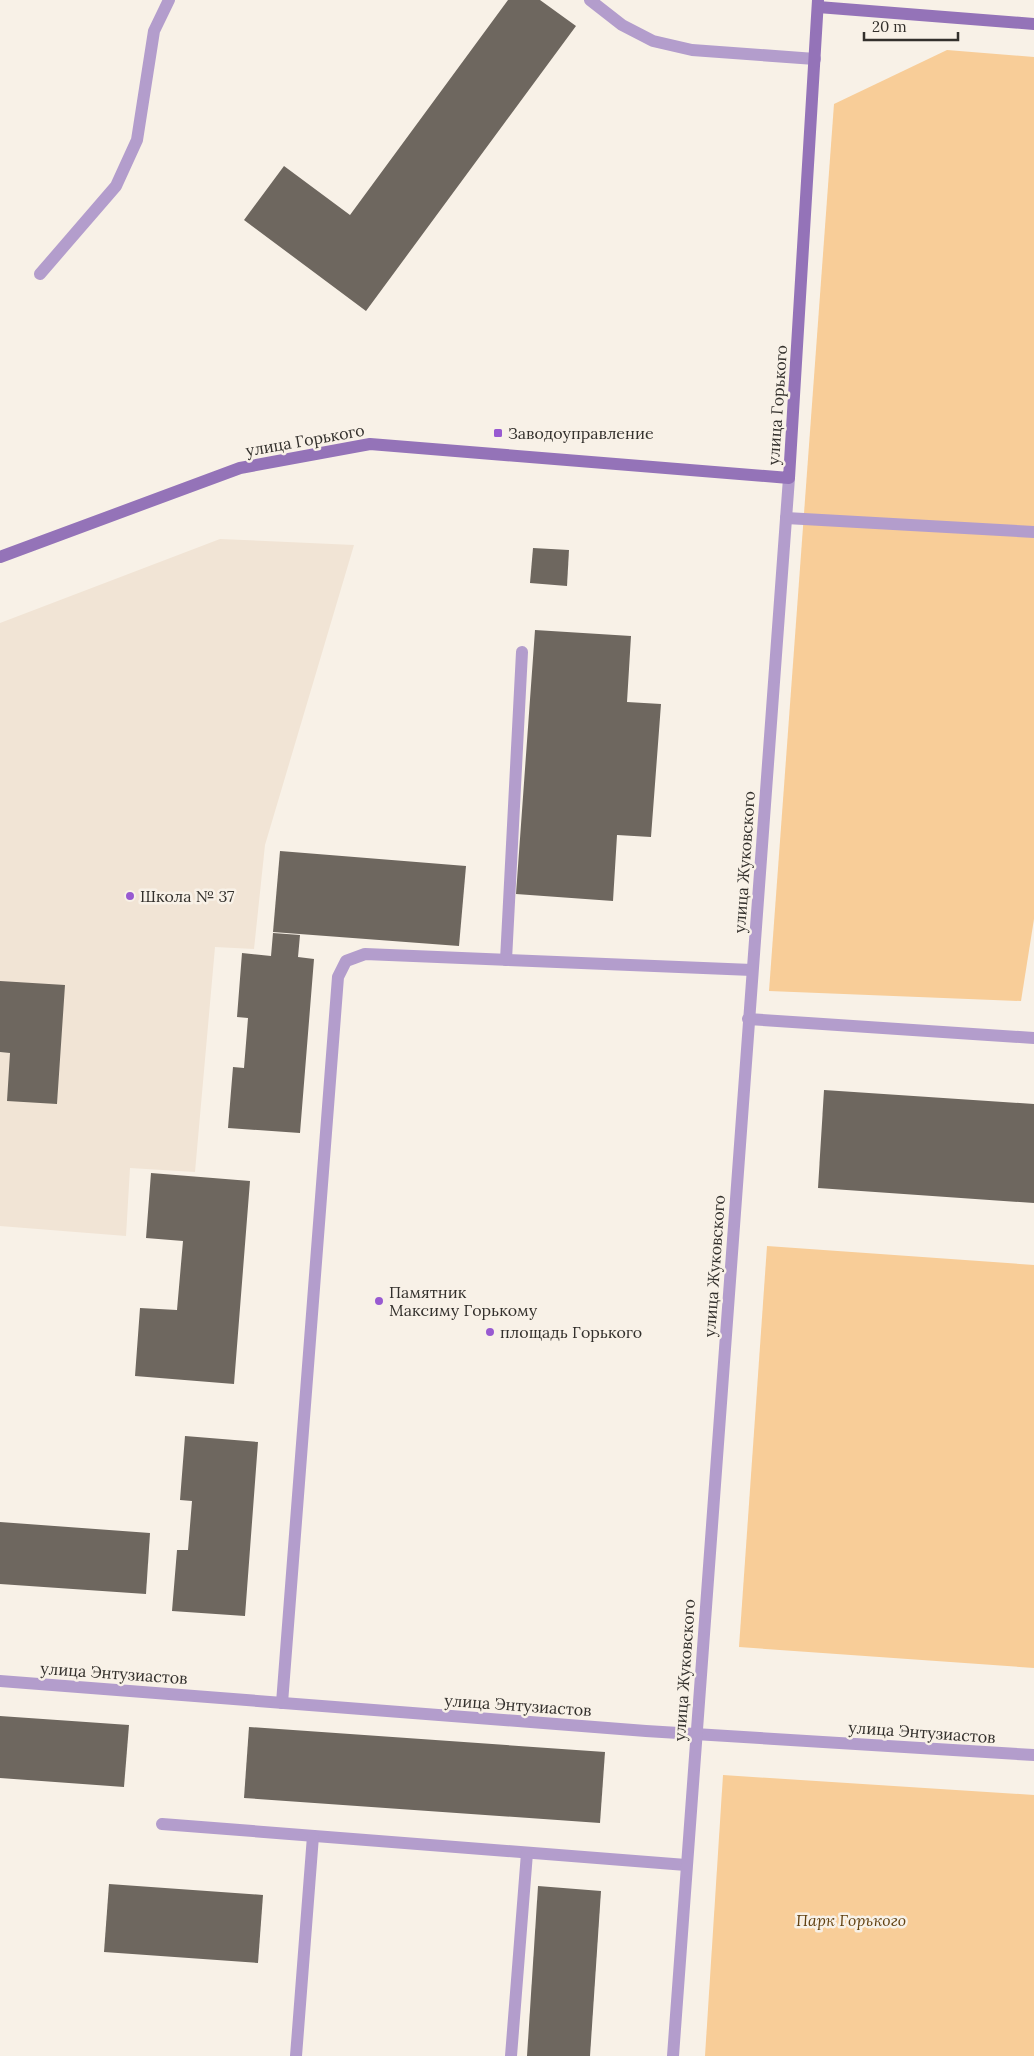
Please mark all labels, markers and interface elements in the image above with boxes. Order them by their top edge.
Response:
scale bar [864,10,958,42]
text: 20 m [872,17,907,36]
street label: улица Горького [763,344,791,466]
street label: улица Горького [244,420,366,460]
place label: Заводоуправление [508,423,654,443]
marker: Заводоуправление [492,427,504,439]
street label: улица Жуковского [729,790,759,934]
place label: Школа № 37 [140,886,235,906]
marker: Школа № 37 [124,890,136,902]
street label: улица Жуковского [699,1194,729,1338]
place label: Памятник Максиму Горькому [389,1282,538,1320]
marker: Памятник Максиму Горькому [373,1295,385,1307]
place label: площадь Горького [500,1322,642,1342]
marker: площадь Горького [484,1326,496,1338]
street label: улица Жуковского [669,1598,699,1742]
street label: улица Энтузиастов [40,1658,188,1688]
street label: улица Энтузиастов [444,1690,592,1720]
street label: улица Энтузиастов [848,1717,996,1747]
park label: Парк Горького [796,1910,906,1930]

